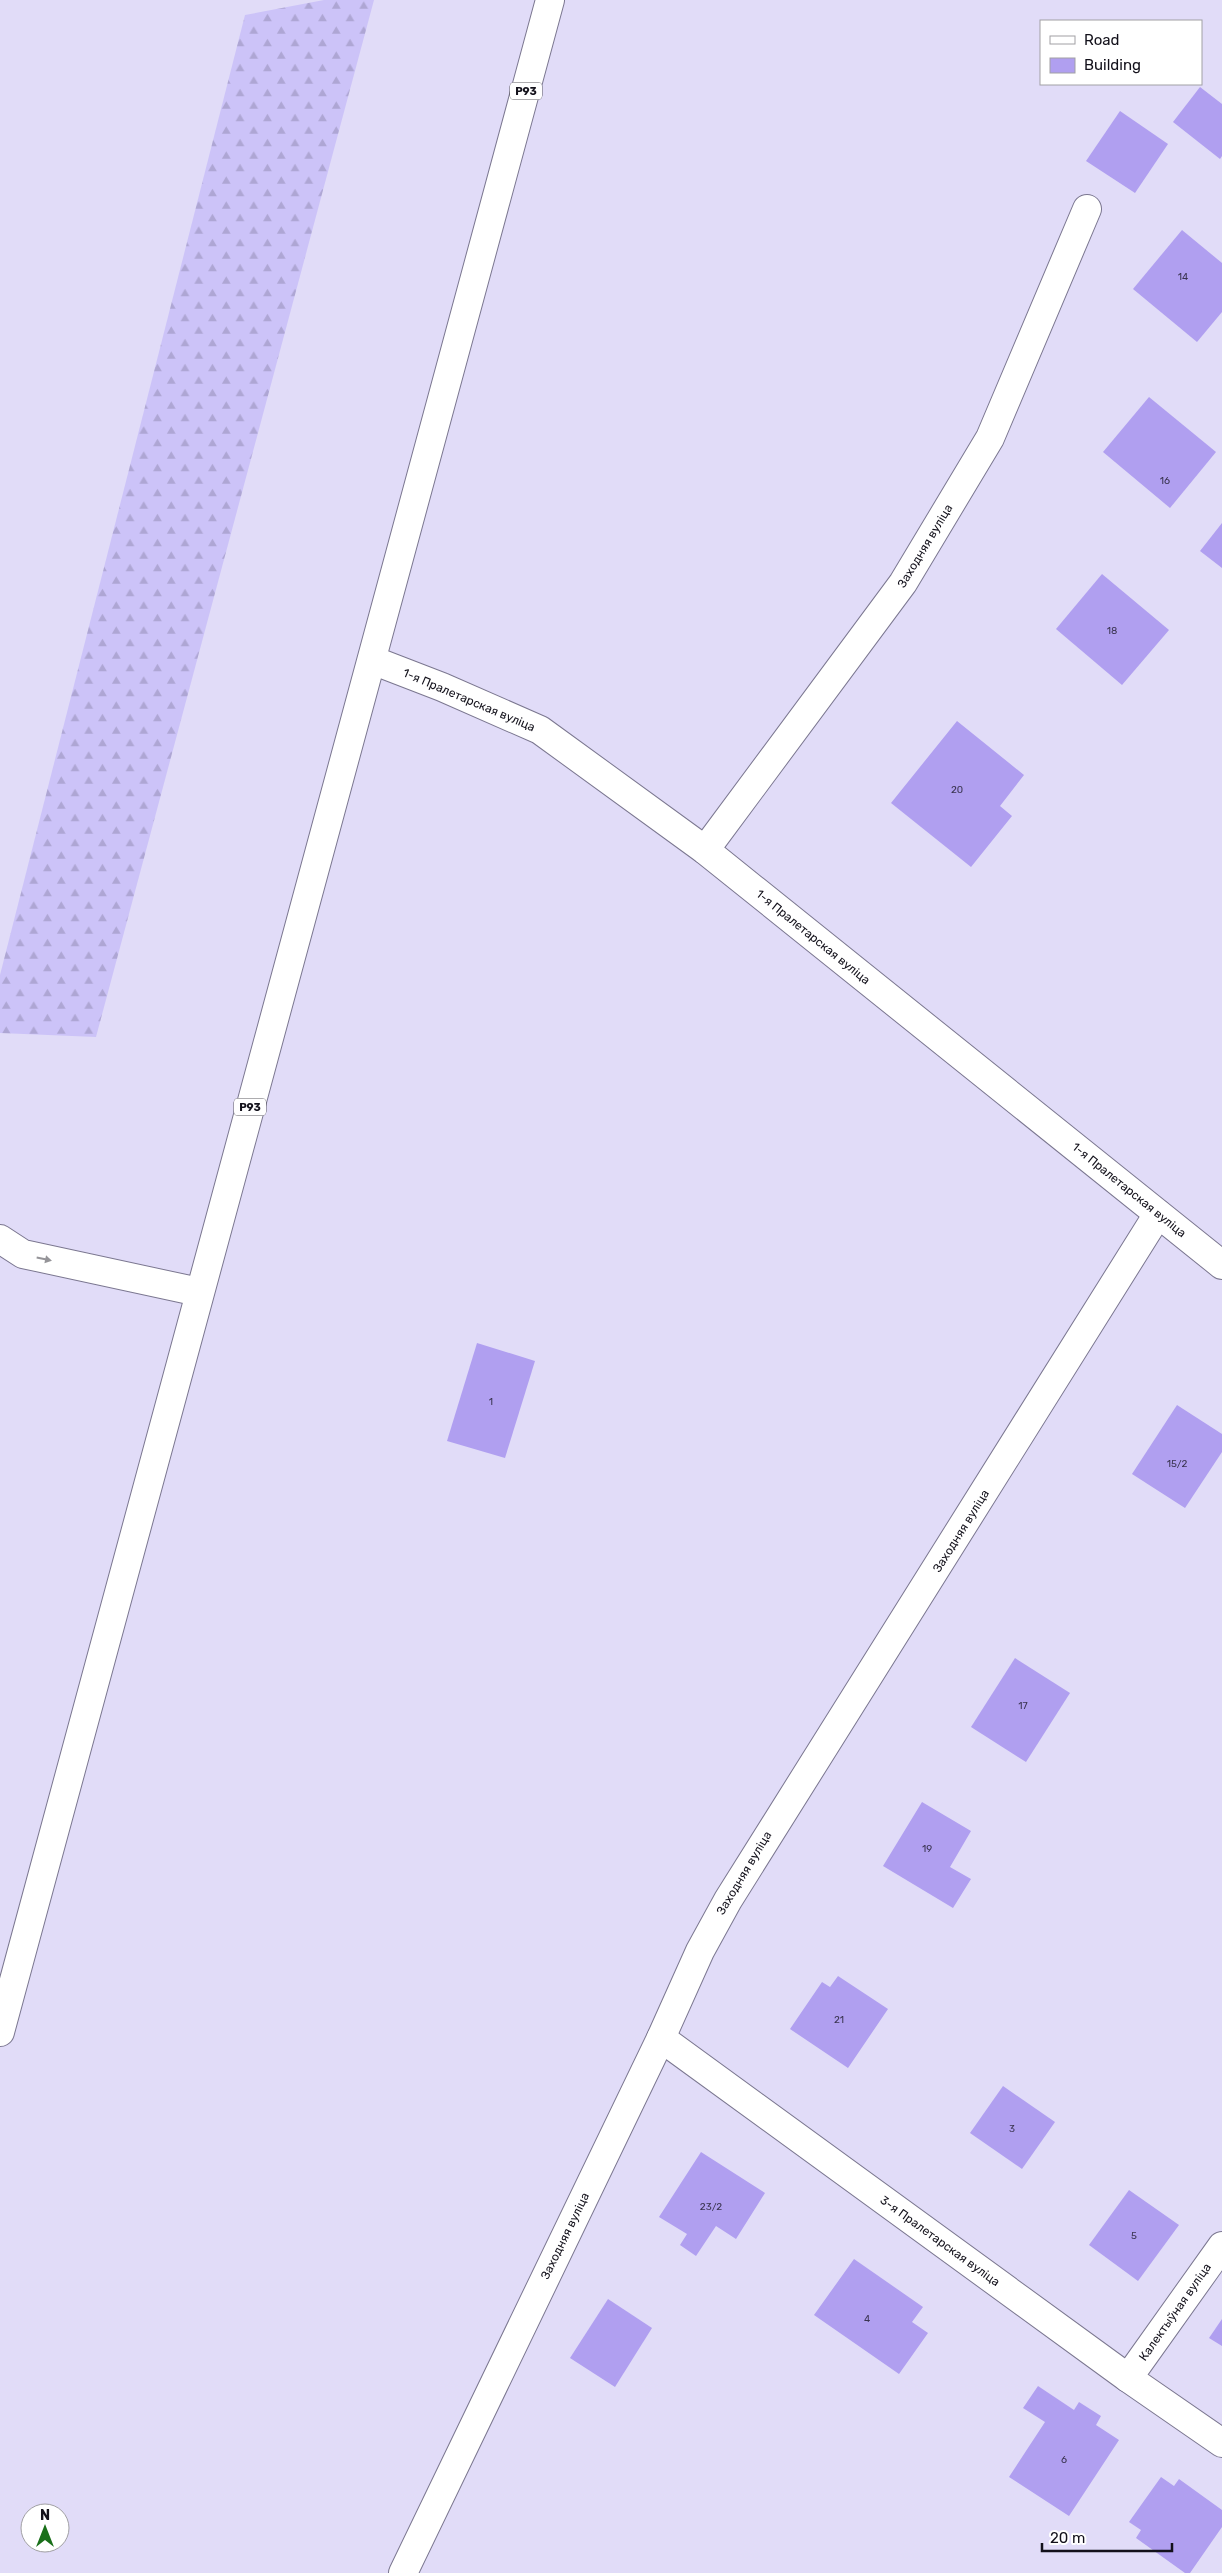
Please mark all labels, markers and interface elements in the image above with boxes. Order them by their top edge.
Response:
legend [1040,20,1202,85]
text: Road [1084,31,1120,49]
text: Building [1084,56,1141,74]
road number: Р93 [510,82,542,100]
house number: 14 [1178,271,1188,283]
house number: 16 [1160,475,1170,487]
street label: Заходняя вуліца [895,502,955,590]
house number: 18 [1107,625,1117,637]
street label: 1-я Пралетарская вуліца [401,666,537,734]
house number: 20 [951,784,963,796]
street label: 1-я Пралетарская вуліца [753,887,873,987]
road number: Р93 [234,1098,266,1116]
street label: 1-я Пралетарская вуліца [1069,1140,1189,1240]
one-way arrow [36,1255,51,1263]
house number: 1 [489,1396,493,1408]
house number: 15/2 [1167,1458,1187,1470]
street label: Заходняя вуліца [930,1487,992,1575]
house number: 17 [1018,1700,1028,1712]
street label: Заходняя вуліца [714,1829,774,1917]
house number: 19 [922,1843,932,1855]
house number: 21 [834,2014,844,2026]
house number: 3 [1009,2123,1015,2135]
street label: Заходняя вуліца [538,2190,592,2282]
street label: 3-я Пралетарская вуліца [877,2193,1003,2289]
house number: 23/2 [700,2201,722,2213]
house number: 5 [1131,2230,1137,2242]
street label: Калектыўная вуліца [1136,2261,1214,2363]
house number: 4 [864,2313,870,2325]
house number: 6 [1061,2454,1067,2466]
north arrow [20,2503,70,2553]
text: N [40,2507,50,2524]
scale bar [1042,2520,1172,2552]
text: 20 m [1050,2529,1085,2547]

